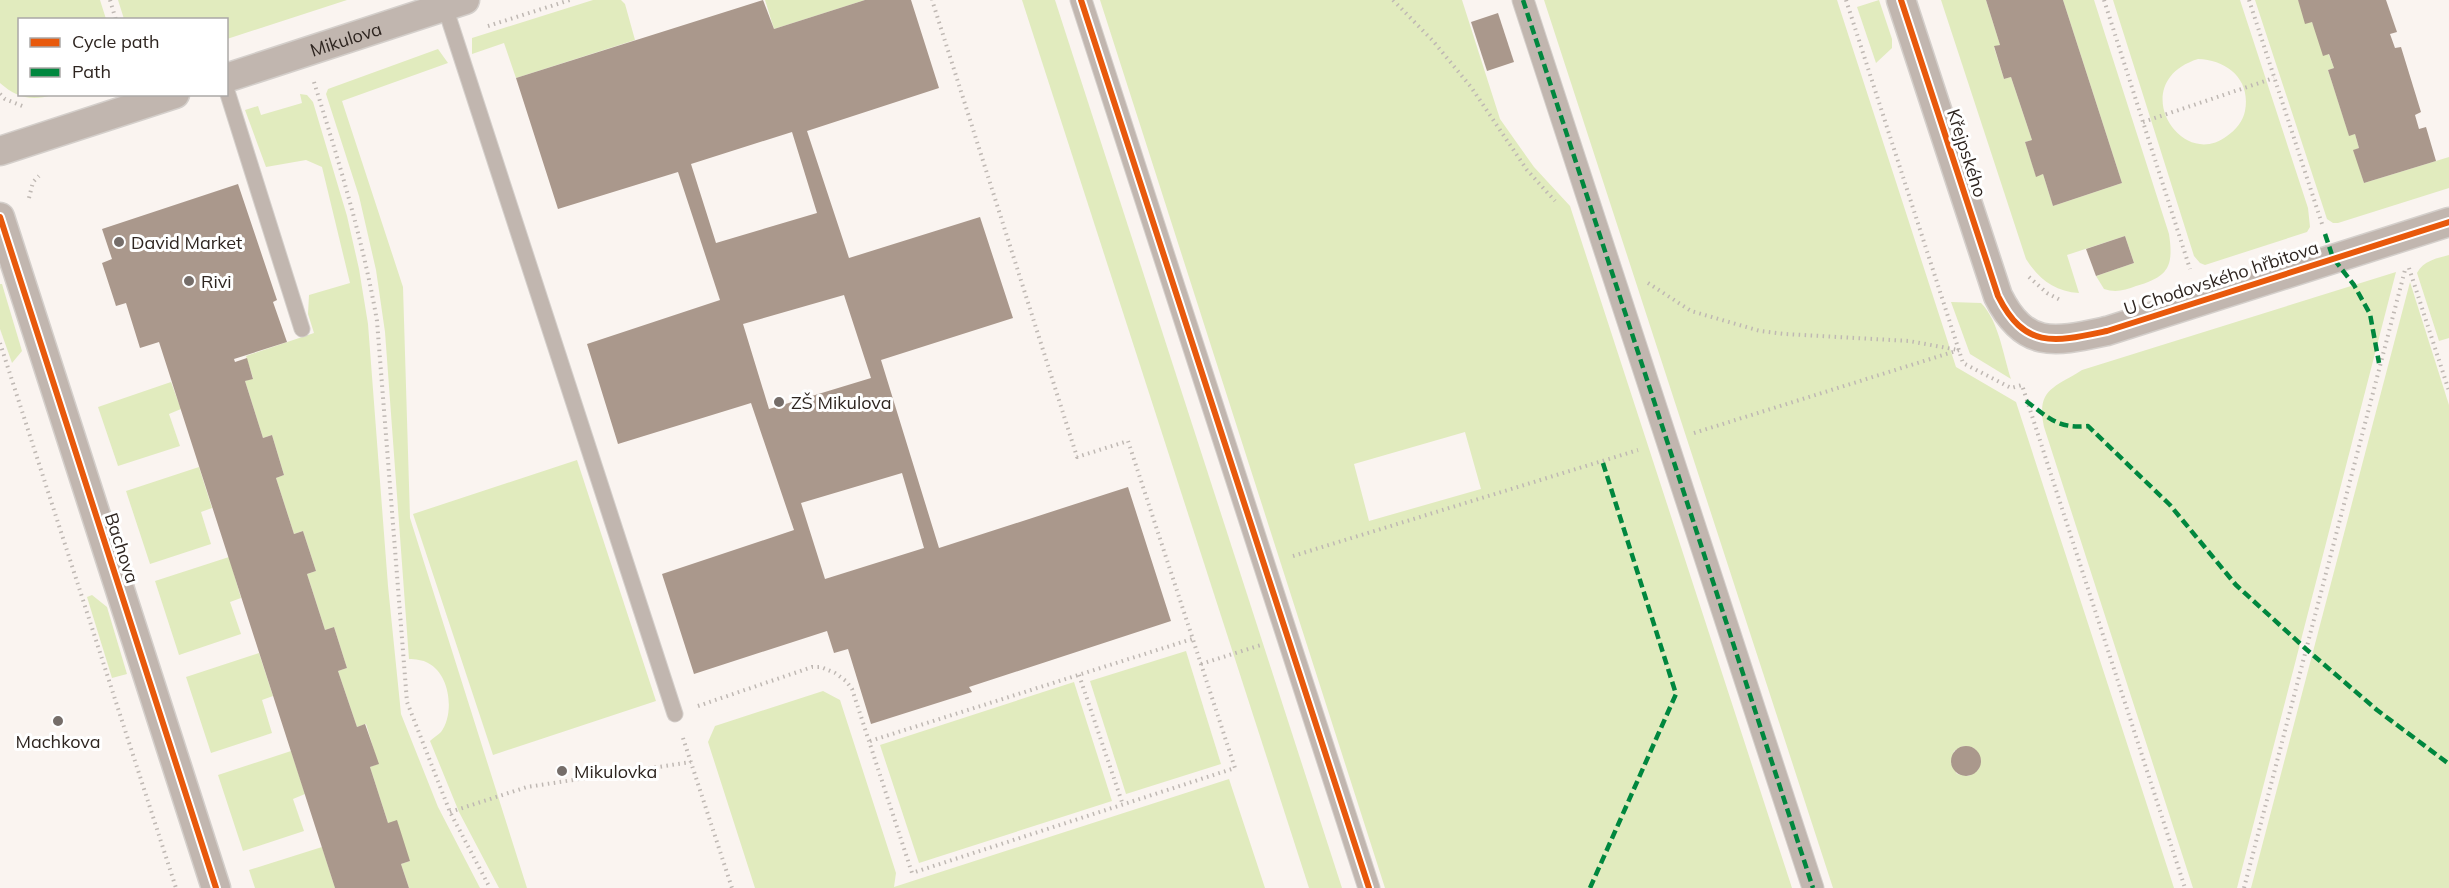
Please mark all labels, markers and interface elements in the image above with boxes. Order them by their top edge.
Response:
street label: Mikulova [307,16,385,61]
legend [18,18,228,96]
text: Cycle path [72,30,159,53]
text: Path [72,60,111,83]
street label: Křejpského [1942,106,1992,200]
place label: David Market [131,231,242,254]
marker: David Market [112,235,126,249]
street label: U Chodovského hřbitova [2121,236,2321,320]
place label: Rivi [201,270,232,293]
marker: Rivi [182,274,196,288]
place label: ZŠ Mikulova [791,391,892,414]
marker: ZŠ Mikulova [772,395,786,409]
street label: Bachova [100,510,144,586]
marker: Machkova [51,714,65,728]
place label: Machkova [15,730,101,753]
place label: Mikulovka [574,760,657,783]
marker: Mikulovka [555,764,569,778]

